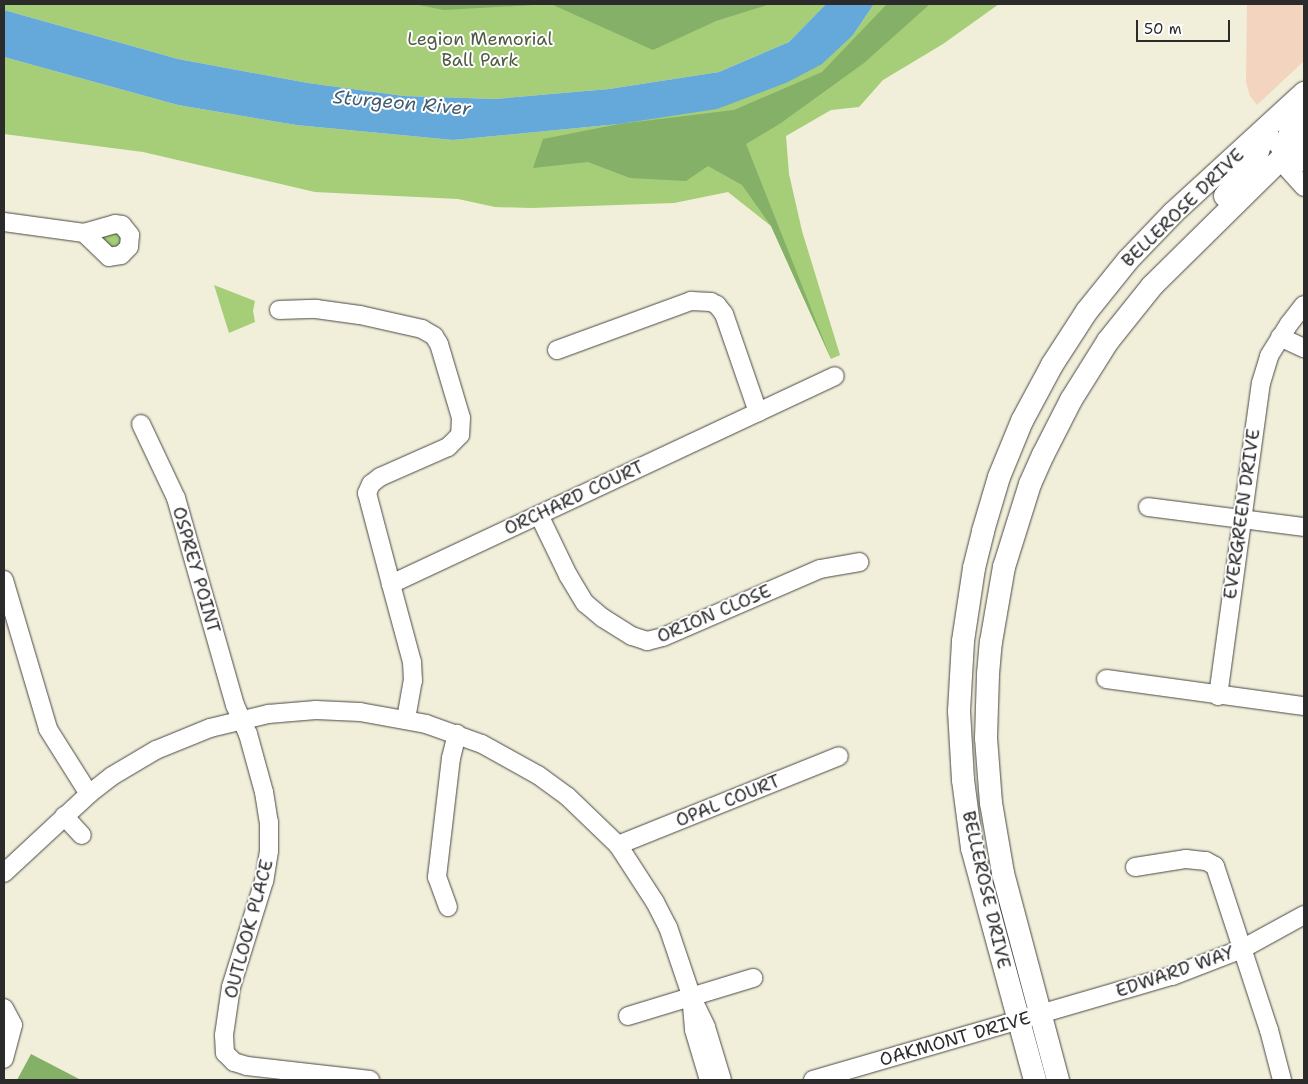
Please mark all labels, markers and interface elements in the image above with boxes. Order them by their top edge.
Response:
scale bar [1138,10,1232,42]
text: 50 m [1144,19,1182,39]
park label: Legion Memorial Ball Park [407,29,553,72]
water label: Sturgeon River [332,86,472,120]
street label: BELLEROSE DRIVE [1117,144,1249,272]
street label: EVERGREEN DRIVE [1219,427,1265,601]
street label: ORCHARD COURT [501,456,647,540]
street label: OSPREY POINT [168,504,224,636]
street label: ORION CLOSE [654,580,774,648]
street label: OPAL COURT [673,770,783,832]
street label: BELLEROSE DRIVE [957,809,1015,971]
street label: OUTLOOK PLACE [220,857,278,1001]
street label: EDWARD WAY [1113,942,1237,1002]
street label: OAKMONT DRIVE [877,1007,1033,1071]

